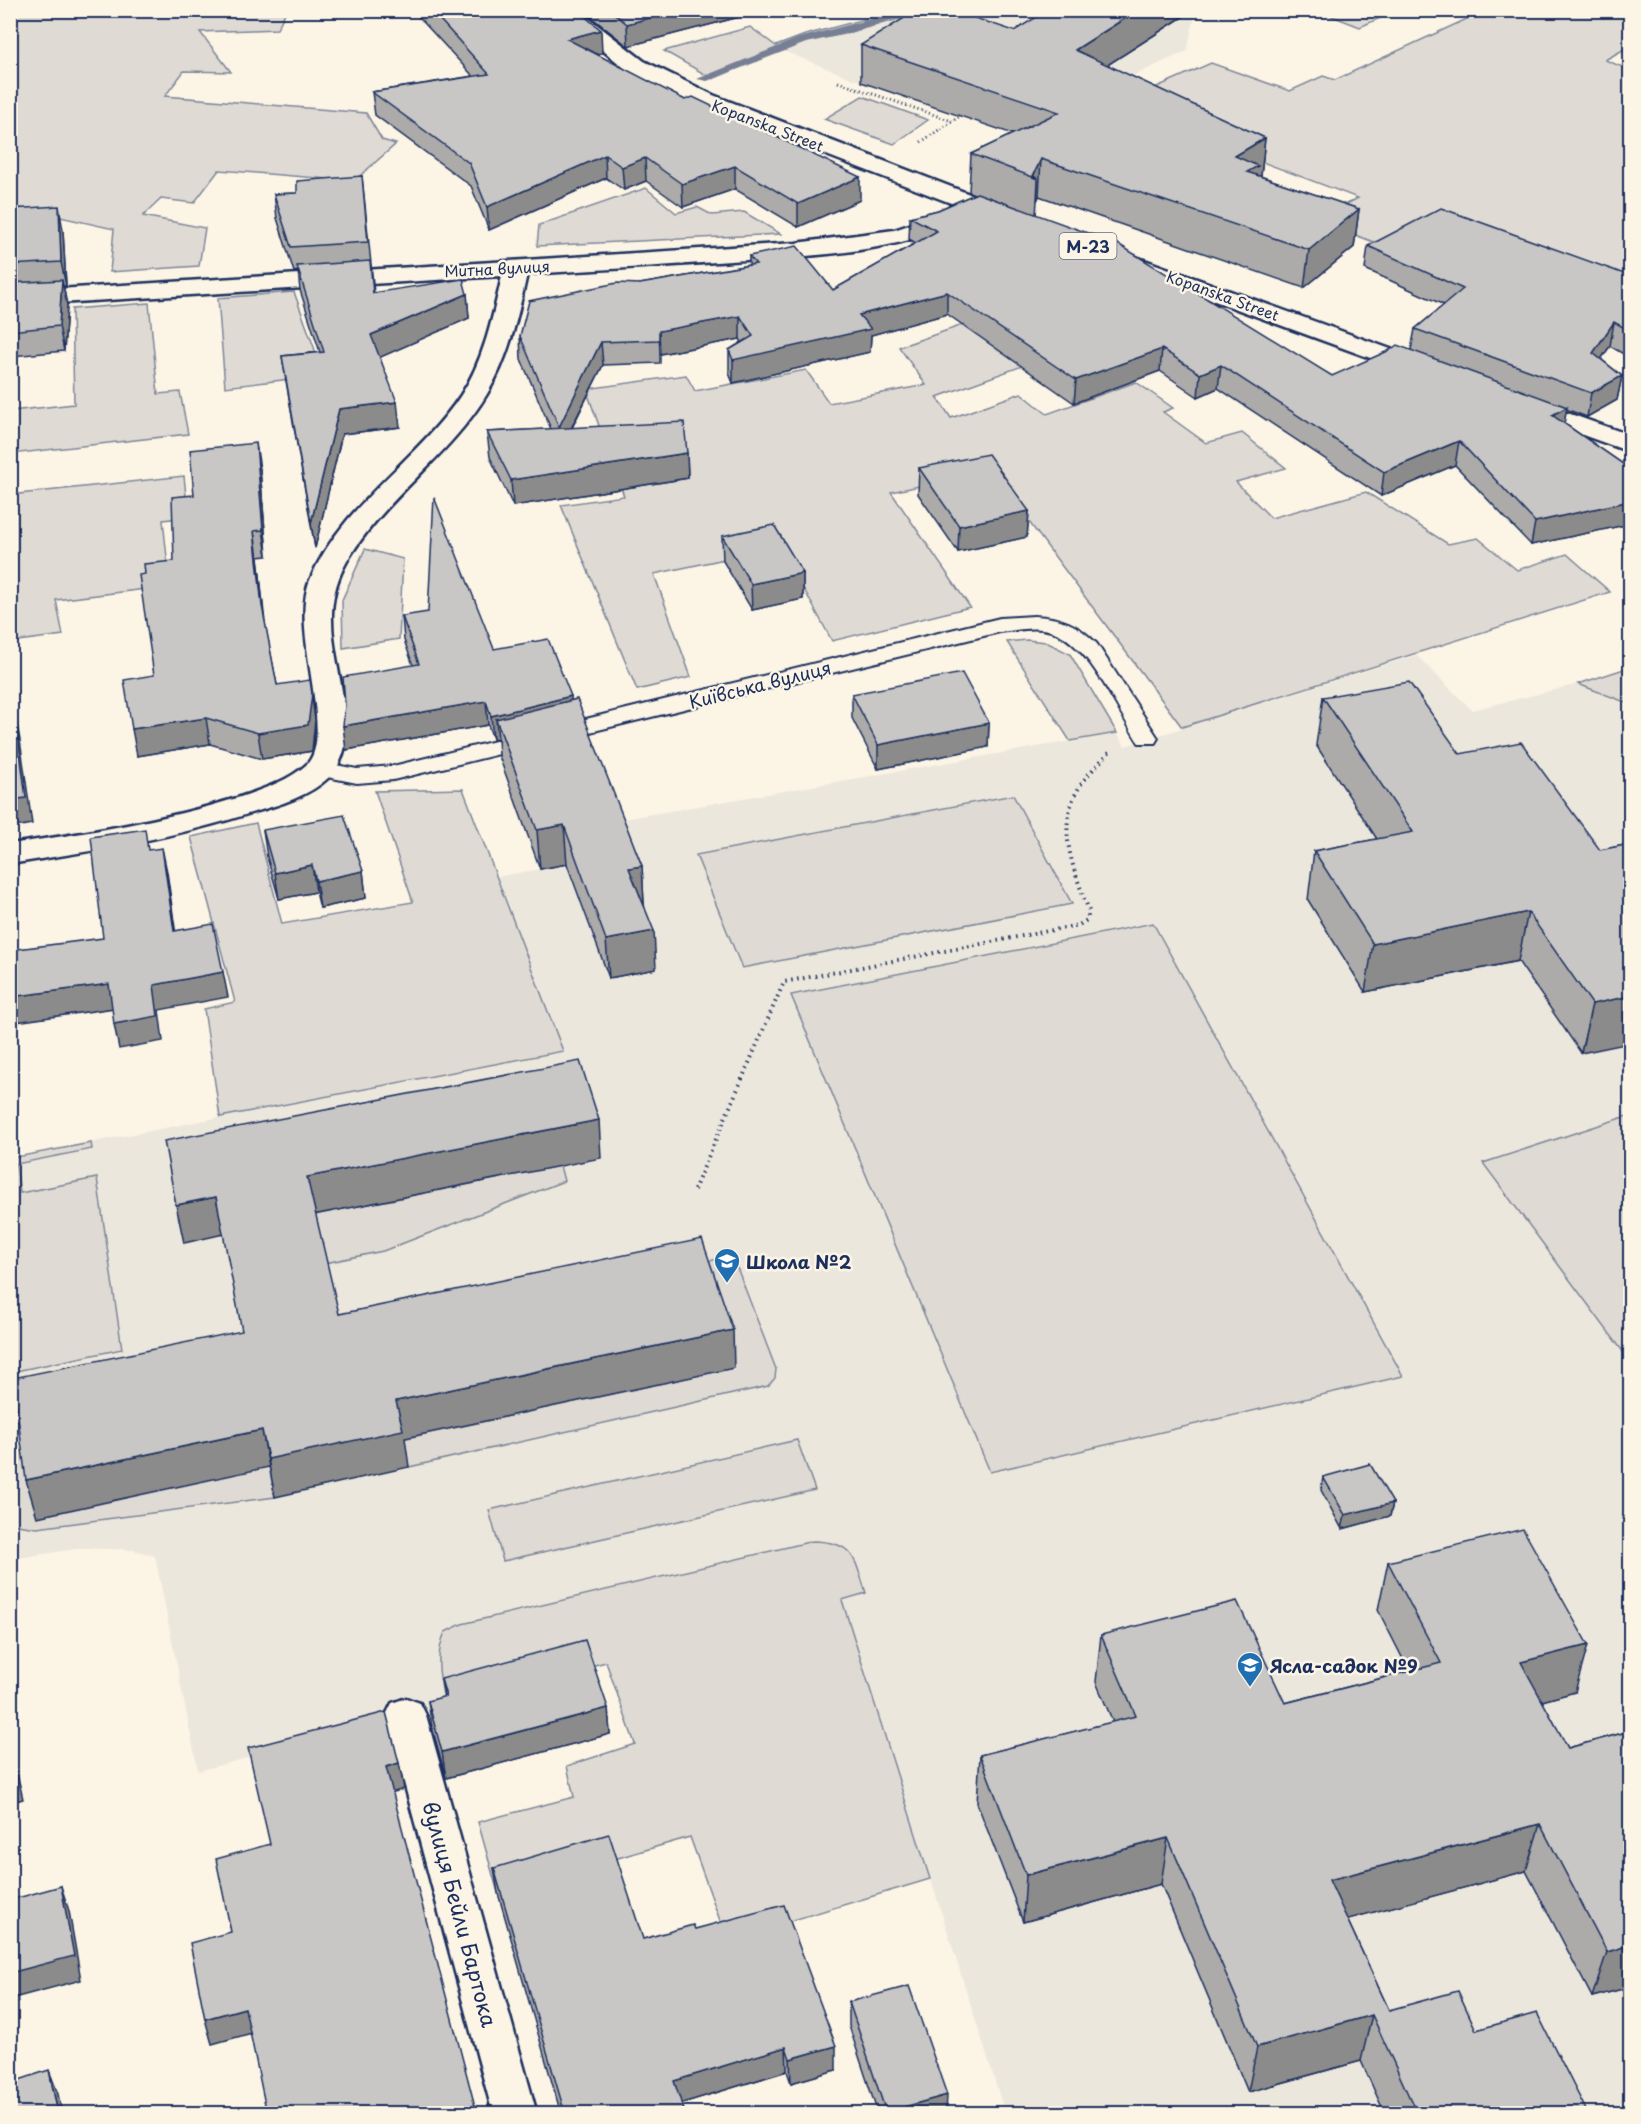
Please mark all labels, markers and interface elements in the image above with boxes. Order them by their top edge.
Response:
street label: Kopanska Street [709,93,828,157]
road number: М-23 [1060,233,1116,259]
street label: Митна вулиця [444,254,550,282]
street label: Kopanska Street [1164,264,1283,326]
street label: Київська вулиця [686,653,834,715]
school or university icon: Школа №2 [712,1246,742,1284]
place label: Школа №2 [746,1248,852,1275]
school or university icon: Ясла-садок №9 [1235,1650,1265,1688]
place label: Ясла-садок №9 [1270,1652,1418,1679]
street label: вулиця Бейли Бартока [415,1798,507,2030]

